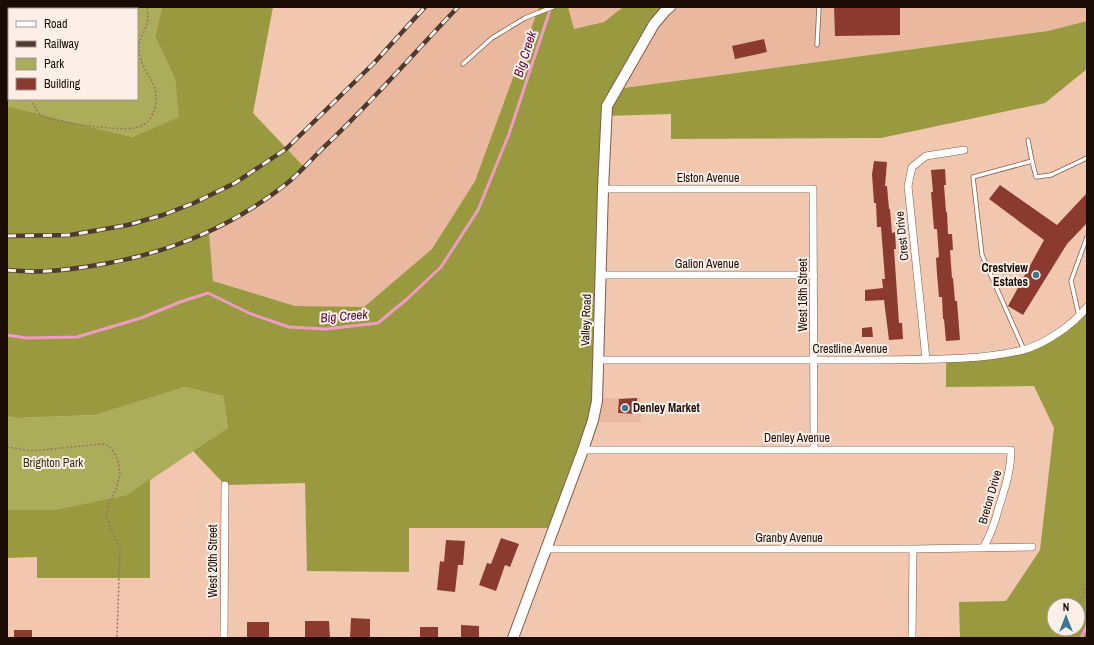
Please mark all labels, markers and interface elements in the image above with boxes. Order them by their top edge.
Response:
legend [8,8,138,100]
text: Road [44,16,68,32]
water label: Big Creek [510,28,541,79]
text: Railway [44,36,79,52]
text: Park [44,56,64,72]
text: Building [44,76,81,92]
street label: Elston Avenue [677,170,739,186]
street label: Crest Drive [891,210,913,262]
street label: Galion Avenue [675,256,739,272]
street label: West 16th Street [795,258,811,332]
place label: Crestview Estates [982,260,1029,290]
marker: Crestview Estates [1031,270,1041,280]
street label: Valley Road [577,294,595,346]
water label: Big Creek [320,305,369,327]
street label: Crestline Avenue [813,341,887,357]
place label: Denley Market [633,400,700,416]
marker: Denley Market [620,403,630,413]
street label: Denley Avenue [764,430,830,446]
park label: Brighton Park [23,455,83,471]
street label: Breton Drive [975,468,1005,526]
street label: West 20th Street [205,524,221,598]
street label: Granby Avenue [755,530,823,546]
north arrow [1046,597,1086,637]
text: N [1063,600,1069,614]

